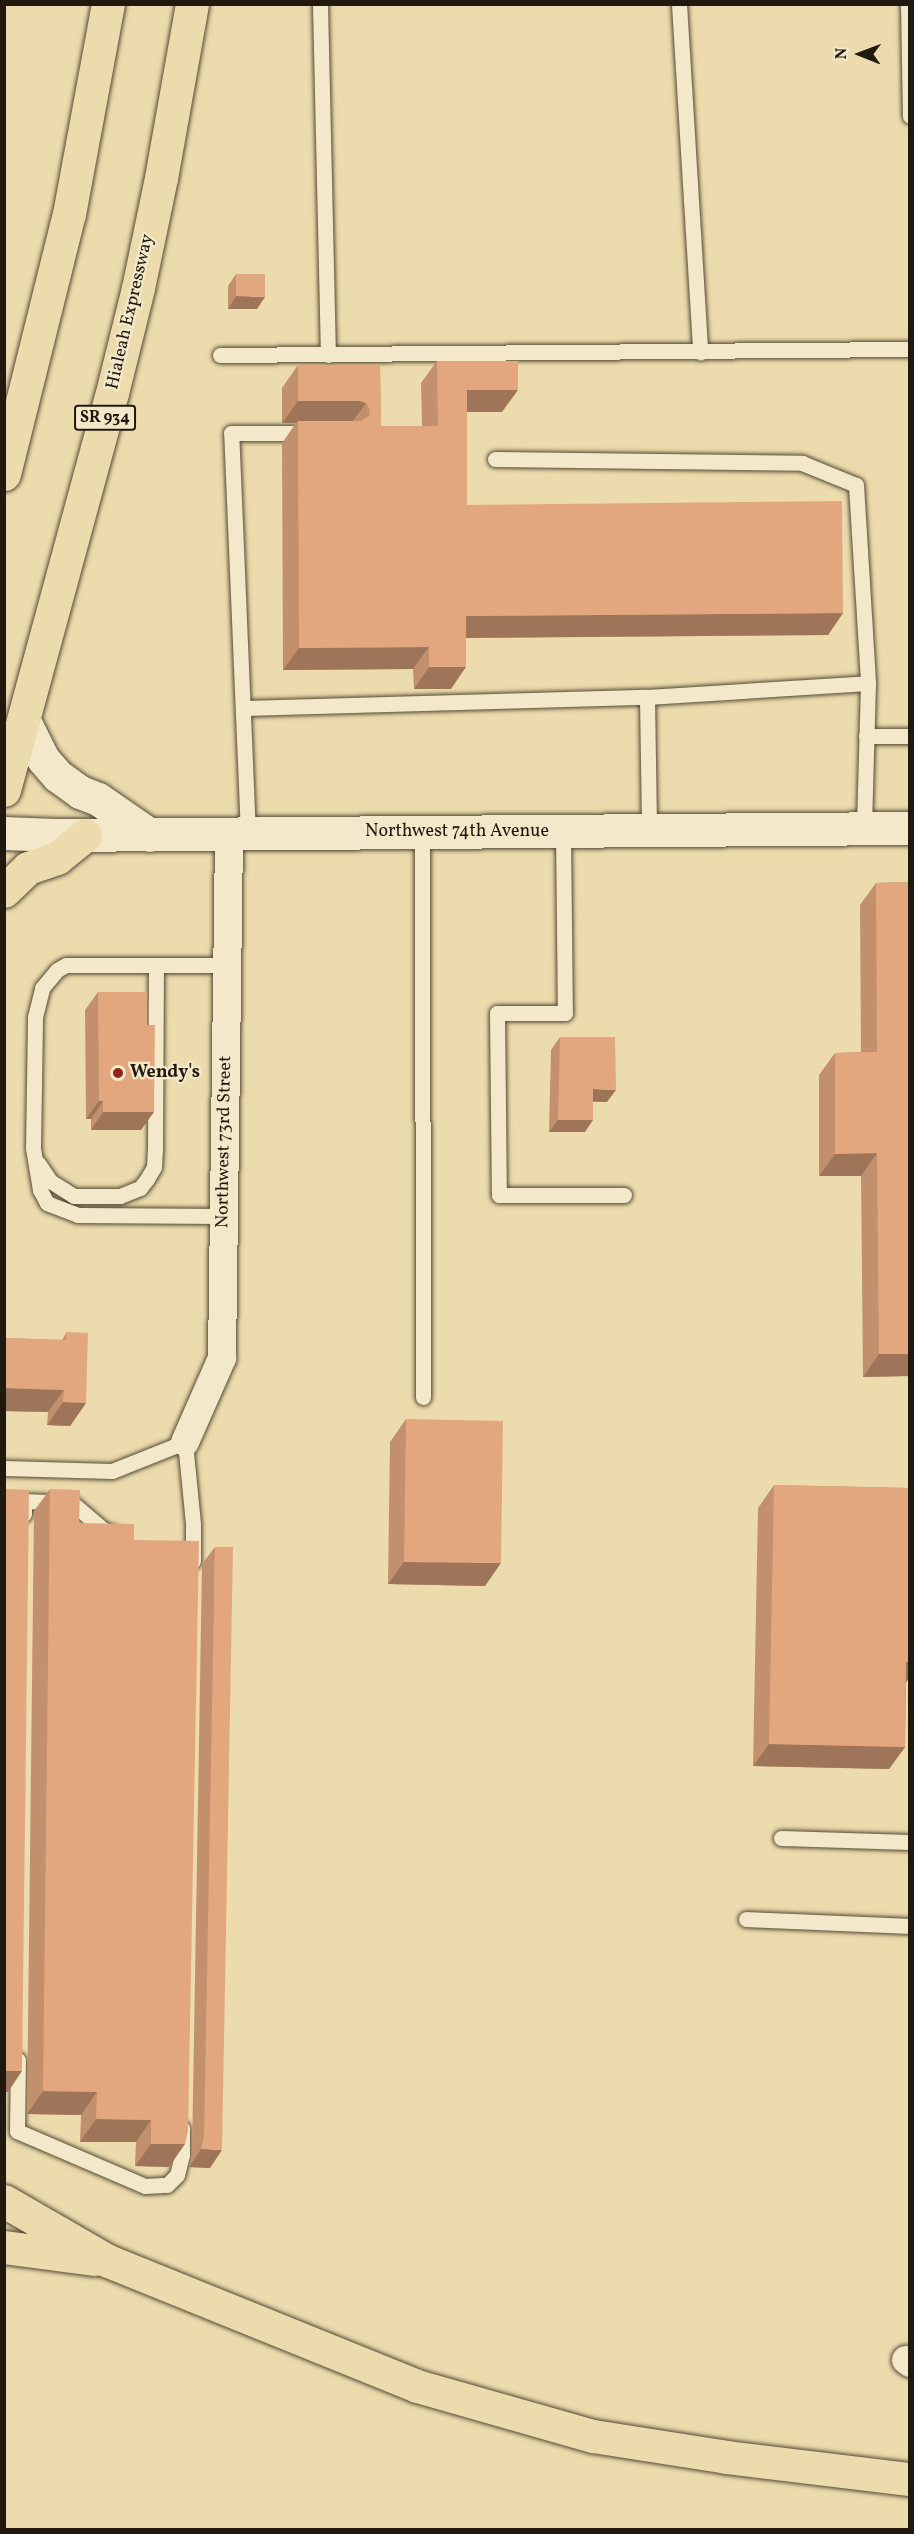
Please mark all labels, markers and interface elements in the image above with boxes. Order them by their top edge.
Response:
north arrow [830,24,890,84]
text: N [831,48,853,60]
street label: Hialeah Expressway [103,232,159,392]
road number: SR 934 [74,405,136,431]
street label: Northwest 74th Avenue [365,821,549,843]
street label: Northwest 73rd Street [213,1056,237,1228]
place label: Wendy's [130,1062,200,1084]
marker: Wendy's [111,1066,125,1080]

